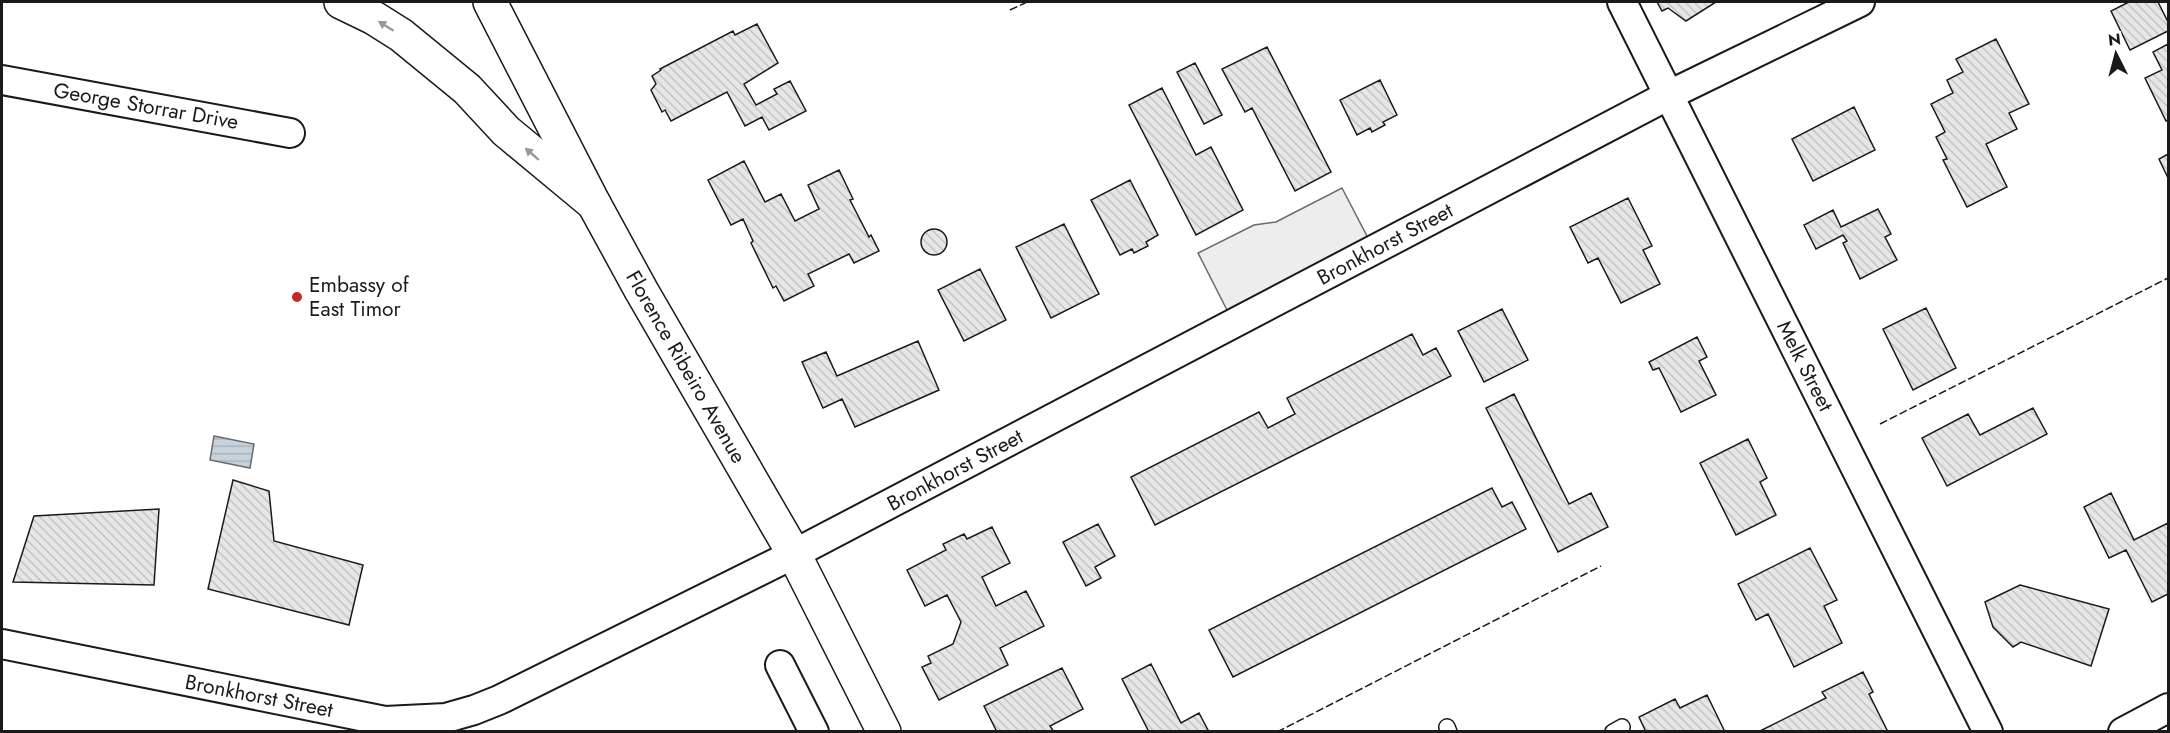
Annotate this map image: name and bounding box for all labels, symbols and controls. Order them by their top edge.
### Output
one-way arrow [378,20,394,31]
north arrow [2086,24,2146,84]
text: N [2107,27,2122,52]
street label: George Storrar Drive [51,75,241,137]
one-way arrow [525,148,540,161]
street label: Bronkhorst Street [1312,196,1458,292]
street label: Florence Ribeiro Avenue [618,265,754,469]
place label: Embassy of East Timor [309,270,410,324]
marker: Embassy of East Timor [290,290,304,304]
street label: Melk Street [1769,315,1841,417]
street label: Bronkhorst Street [882,422,1028,518]
street label: Bronkhorst Street [183,667,335,725]

